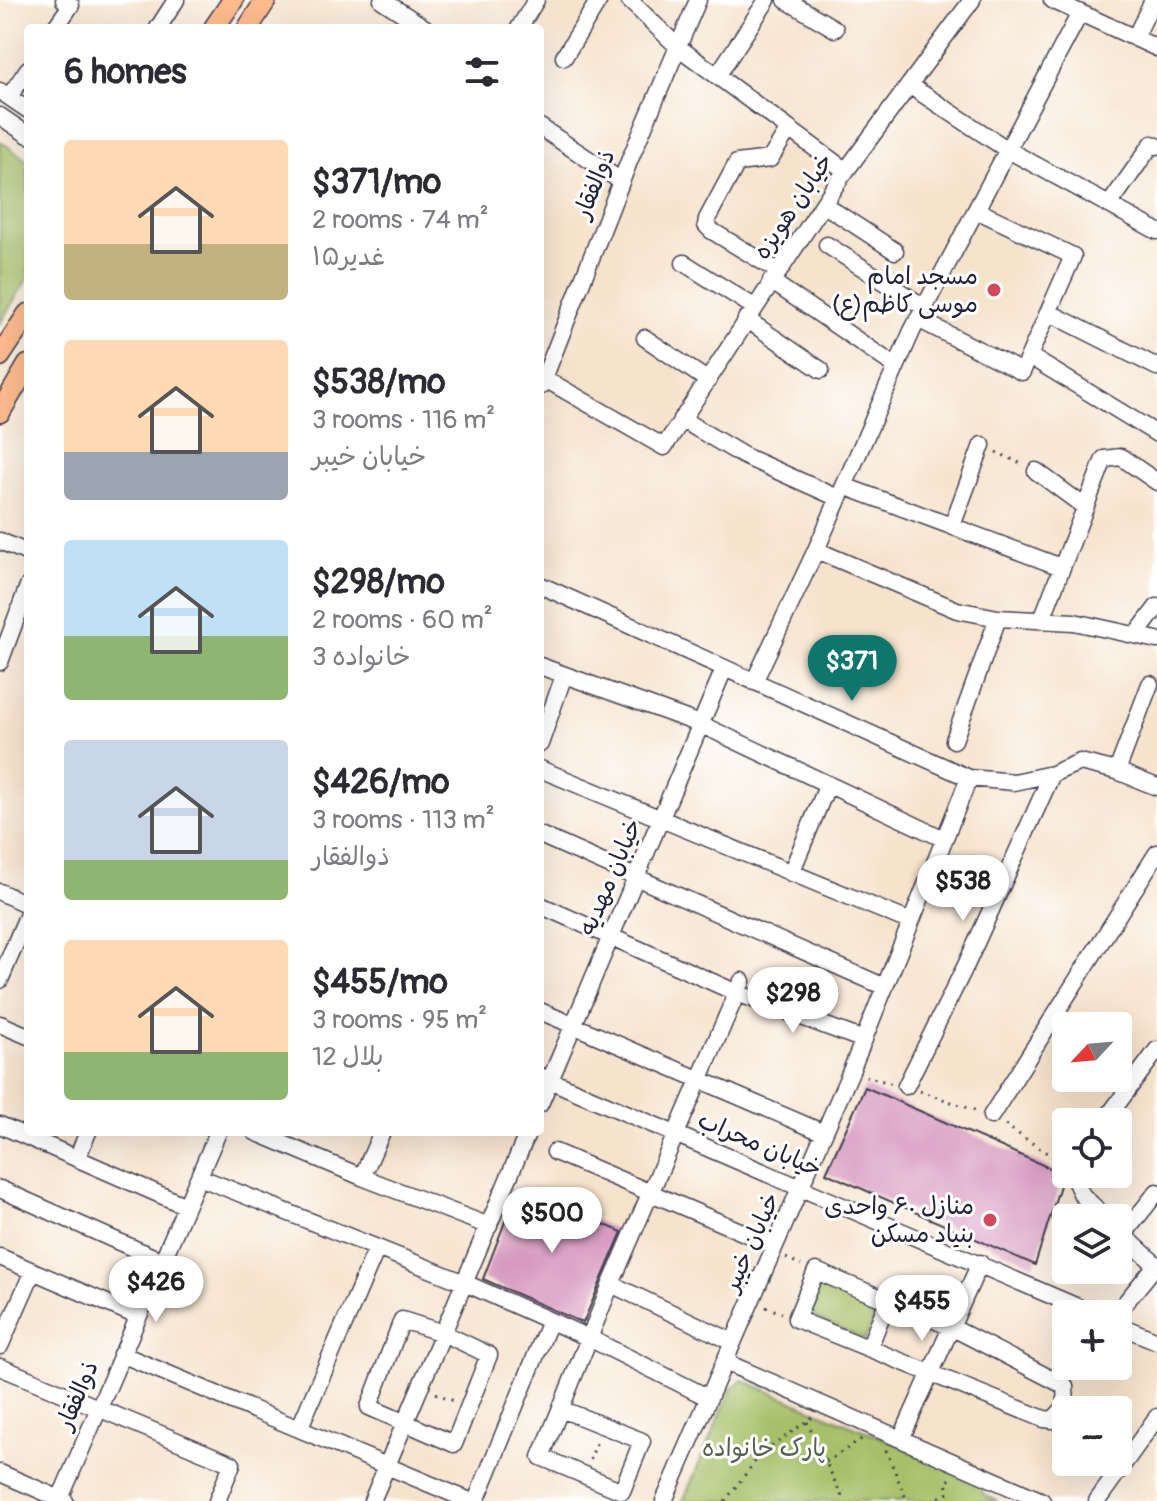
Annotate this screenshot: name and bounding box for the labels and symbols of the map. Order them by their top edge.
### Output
street label: ذوالفقار [567,145,621,225]
street label: خیابان هویزه [747,148,839,265]
place label: مسجد امام موسی کاظم(ع) [832,262,978,322]
marker: مسجد امام موسی کاظم(ع) [985,281,1003,299]
pin: $371 [805,635,899,703]
street label: خیابان مهدیه [573,814,648,940]
pin: $538 [916,855,1010,923]
pin: $298 [746,967,840,1035]
north arrow [1052,1012,1132,1092]
street label: خیابان محراب [694,1105,826,1183]
pin: $500 [505,1187,599,1255]
street label: خیابان خیبر [716,1188,786,1298]
place label: منازل ۶۰ واحدی بنیاد مسکن [824,1192,974,1249]
marker: منازل ۶۰ واحدی بنیاد مسکن [981,1211,999,1229]
pin: $426 [109,1256,203,1324]
pin: $455 [875,1275,969,1343]
street label: ذوالفقار [49,1356,105,1436]
park label: پارک خانواده [702,1434,826,1463]

